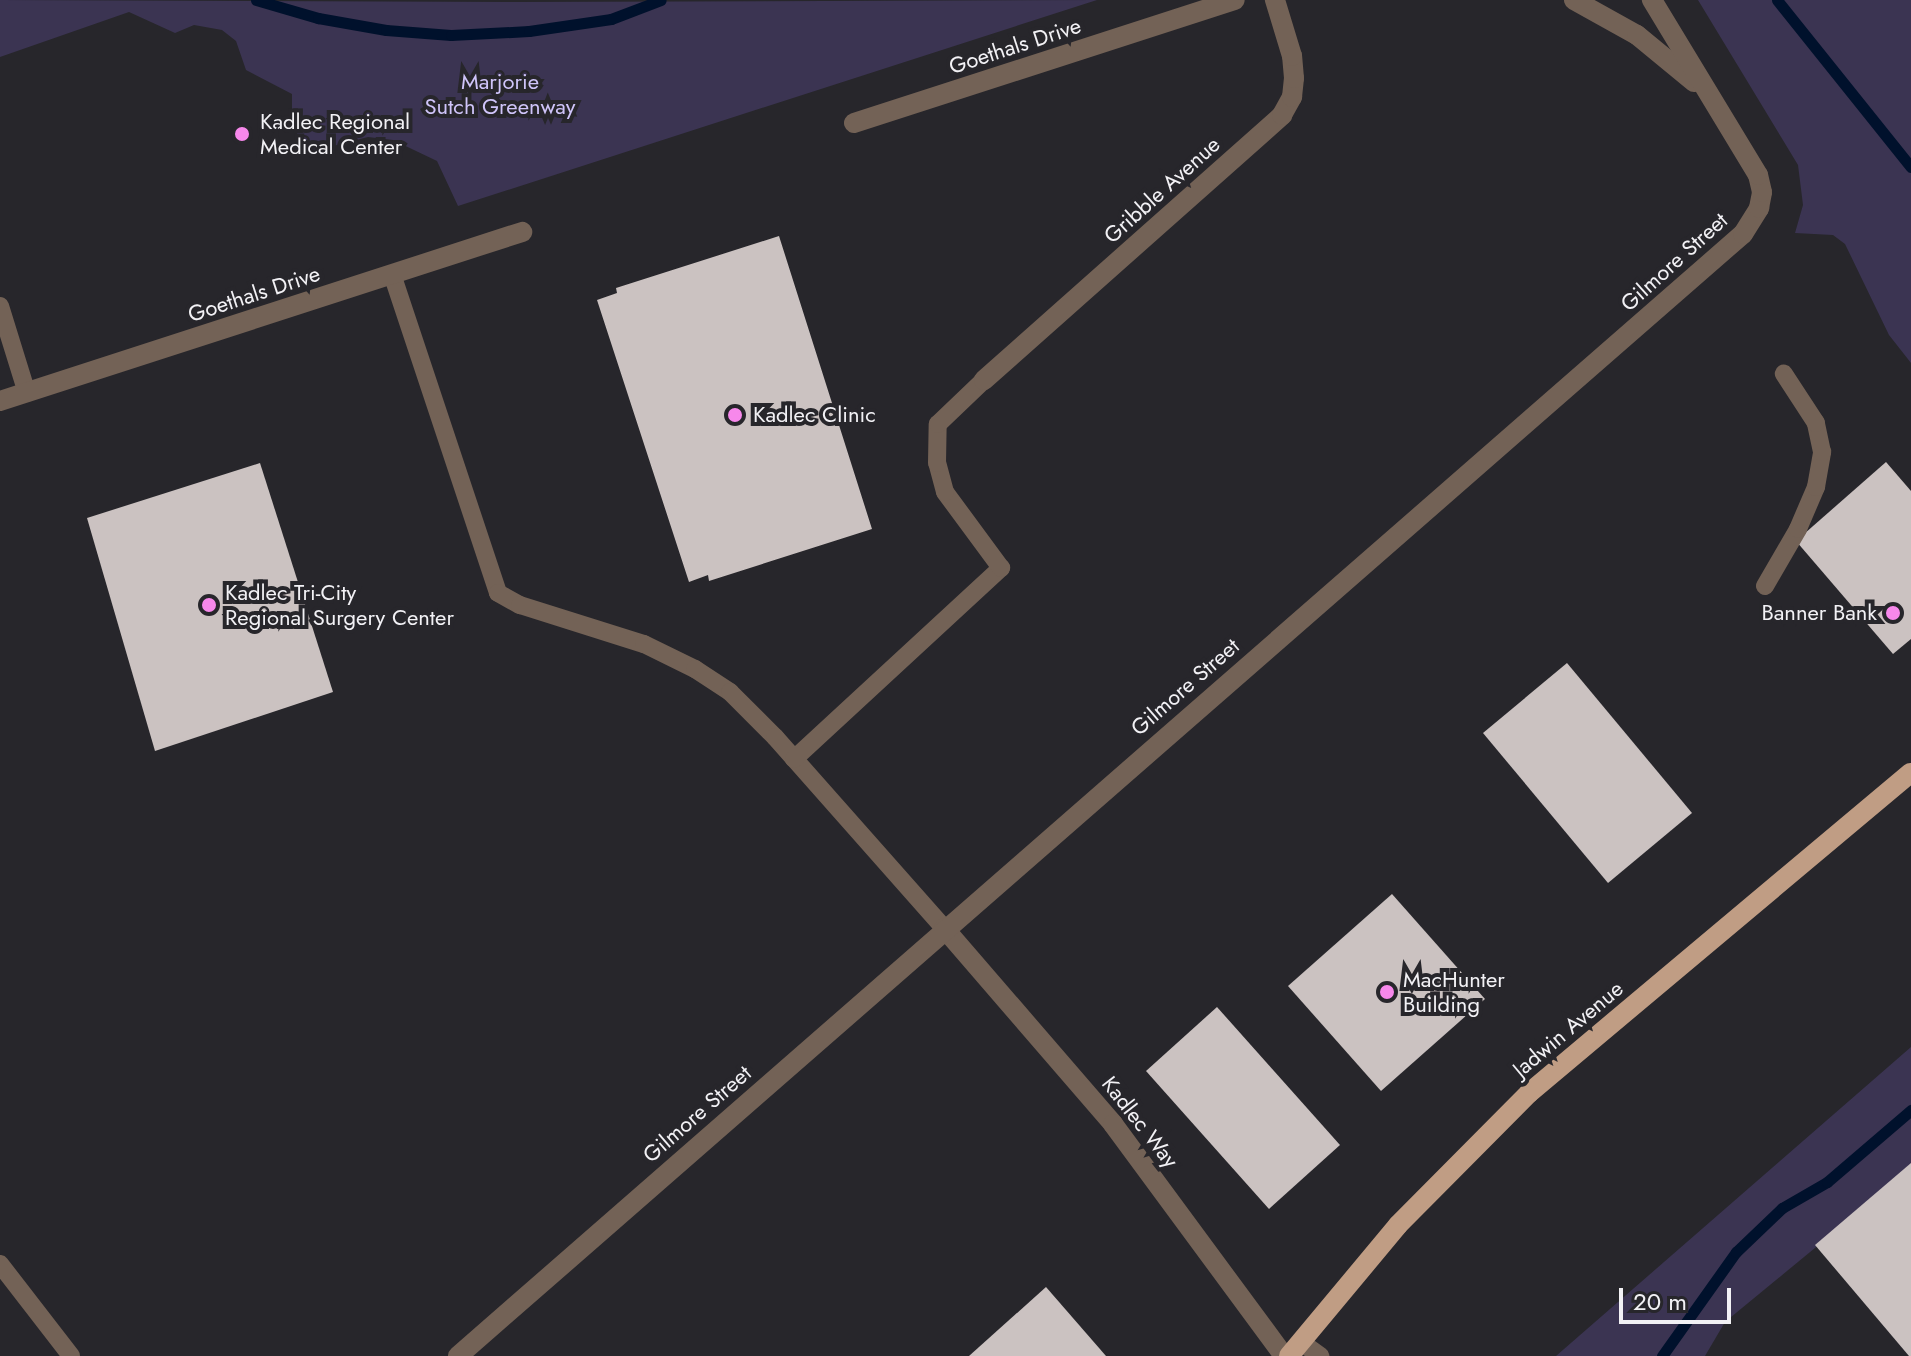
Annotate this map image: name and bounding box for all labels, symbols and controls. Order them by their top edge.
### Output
street label: Goethals Drive [946,12,1084,80]
park label: Marjorie Sutch Greenway [424,68,576,120]
place label: Kadlec Regional Medical Center [260,108,410,160]
marker: Kadlec Regional Medical Center [231,123,253,145]
street label: Gribble Avenue [1099,131,1225,249]
street label: Gilmore Street [1615,207,1733,317]
street label: Goethals Drive [185,260,323,328]
place label: Kadlec Clinic [753,402,876,428]
marker: Kadlec Clinic [724,404,746,426]
place label: Kadlec Tri-City Regional Surgery Center [225,579,454,630]
marker: Kadlec Tri-City Regional Surgery Center [200,596,218,614]
place label: Banner Bank [1761,600,1877,626]
marker: Banner Bank [1884,604,1902,622]
street label: Gilmore Street [1126,633,1244,741]
place label: MacHunter Building [1403,966,1505,1018]
street label: Jadwin Avenue [1508,975,1628,1083]
marker: MacHunter Building [1378,983,1396,1001]
street label: Gilmore Street [638,1060,756,1168]
street label: Kadlec Way [1096,1071,1184,1173]
scale bar [1623,1272,1735,1322]
text: 20 m [1633,1284,1687,1319]

